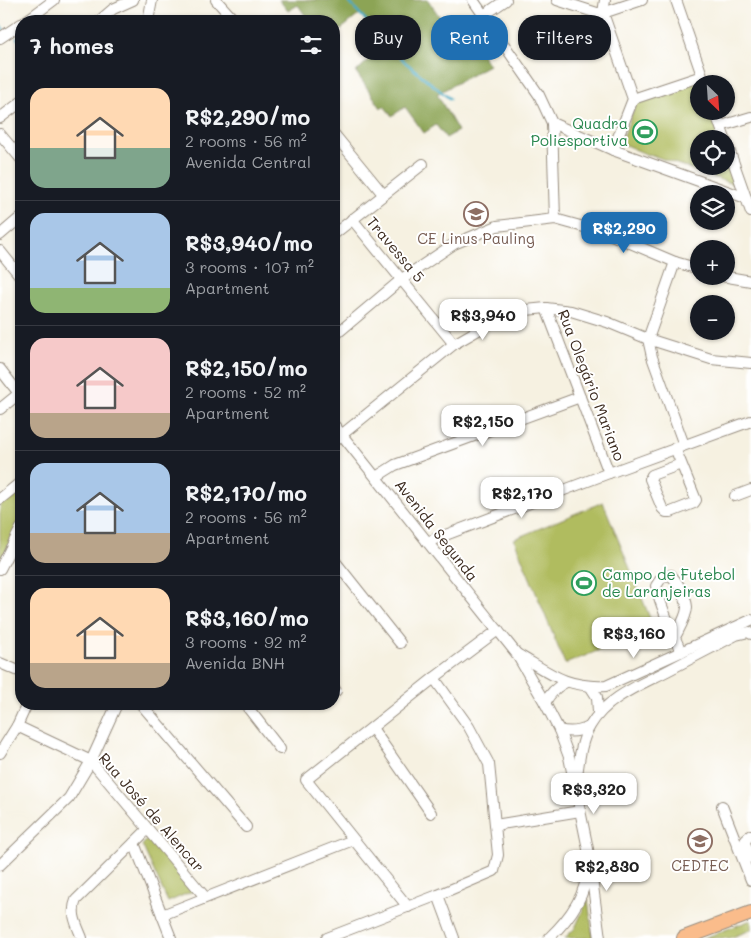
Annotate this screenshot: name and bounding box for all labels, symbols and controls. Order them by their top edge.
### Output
chip: Buy [355,15,421,60]
chip: Rent [431,15,508,60]
chip: Filters [518,15,611,60]
icon: filters [297,31,325,59]
text: 7 homes [30,32,114,59]
north arrow [690,75,735,120]
map controls [690,75,735,340]
text: R$2,290/mo [185,103,310,130]
icon: home [70,108,130,168]
place label: Quadra Poliesportiva [531,113,628,150]
sports icon: Quadra Poliesportiva [632,119,658,145]
text: 2 rooms · 56 m² [185,130,307,151]
button: locate [690,130,735,175]
text: Avenida Central [185,151,311,172]
button: layers [690,185,735,230]
school or university icon: CE Linus Pauling [463,201,489,227]
street label: Travessa 5 [363,212,429,286]
pin: R$2,290 [578,212,670,254]
text: R$2,290 [592,217,656,238]
place label: CE Linus Pauling [417,228,535,248]
text: R$3,940/mo [185,229,313,256]
icon: home [70,233,130,293]
button: + [690,240,735,285]
text: 3 rooms · 107 m² [185,256,314,277]
text: Apartment [185,277,270,298]
button: − [690,295,735,340]
pin: R$3,940 [437,298,529,341]
text: R$3,940 [450,304,516,325]
street label: Rua Olegário Mariano [554,306,630,464]
text: R$2,150/mo [185,354,307,381]
icon: home [70,358,130,418]
text: 2 rooms · 52 m² [185,381,306,402]
text: Apartment [185,402,270,423]
pin: R$2,150 [437,404,529,447]
text: R$2,150 [452,410,514,431]
street label: Avenida Segunda [391,475,483,585]
pin: R$2,170 [476,476,568,519]
text: R$2,170/mo [185,479,307,506]
text: R$2,170 [491,482,553,503]
icon: home [70,483,130,543]
text: 2 rooms · 56 m² [185,506,307,527]
text: Apartment [185,527,270,548]
place label: Campo de Futebol de Laranjeiras [602,564,735,601]
sports icon: Campo de Futebol de Laranjeiras [571,570,597,596]
text: R$3,160/mo [185,604,309,631]
icon: home [70,608,130,668]
pin: R$3,160 [588,616,680,659]
text: R$3,160 [603,622,665,643]
text: 3 rooms · 92 m² [185,631,307,652]
text: Avenida BNH [185,652,285,673]
street label: Rua José de Alencar [95,748,209,876]
pin: R$3,320 [548,772,640,815]
text: R$3,320 [562,778,626,799]
school or university icon: CEDTEC [687,828,713,854]
pin: R$2,830 [561,850,653,892]
text: R$2,830 [575,855,639,876]
place label: CEDTEC [671,855,729,875]

